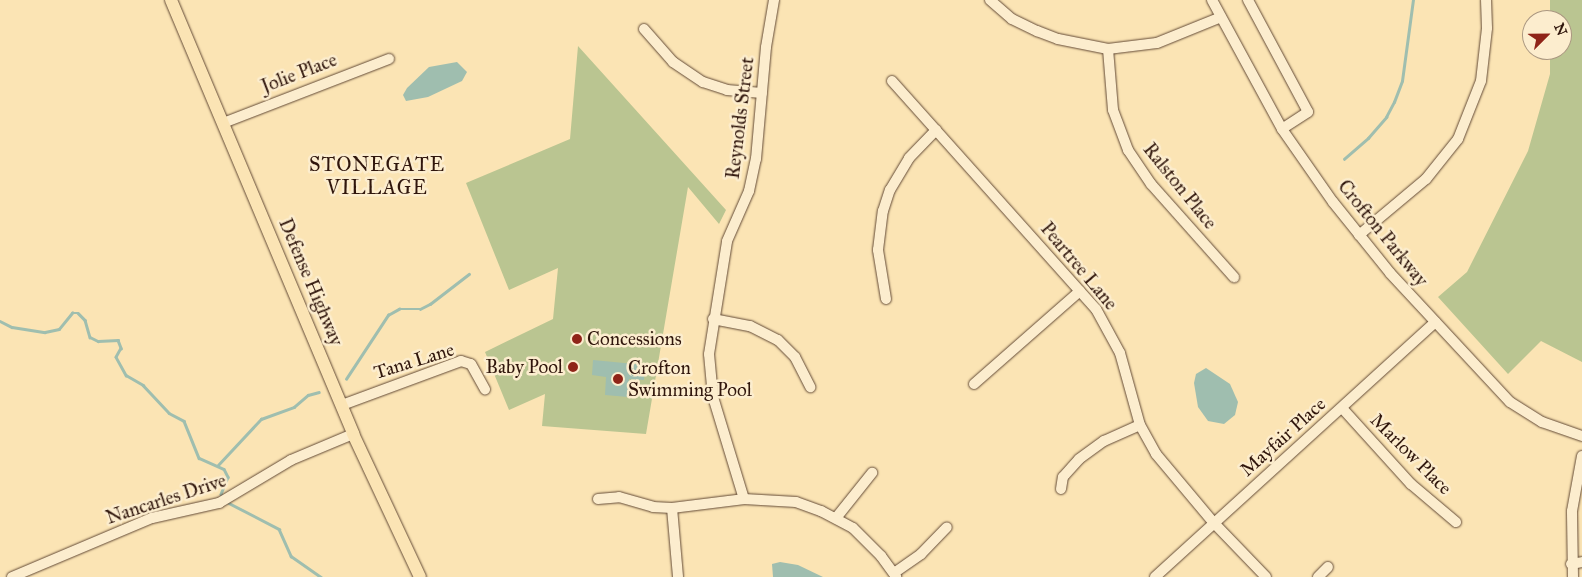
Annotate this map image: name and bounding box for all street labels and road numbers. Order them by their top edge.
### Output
street label: Jolie Place [258,48,340,98]
street label: Reynolds Street [721,56,759,180]
street label: Ralston Place [1138,138,1222,234]
street label: Crofton Parkway [1333,175,1433,291]
street label: Defense Highway [274,215,348,349]
street label: Peartree Lane [1036,218,1122,314]
street label: Tana Lane [371,338,457,384]
street label: Mayfair Place [1236,393,1330,481]
street label: Marlow Place [1366,409,1456,499]
street label: Nancarles Drive [103,469,229,529]

